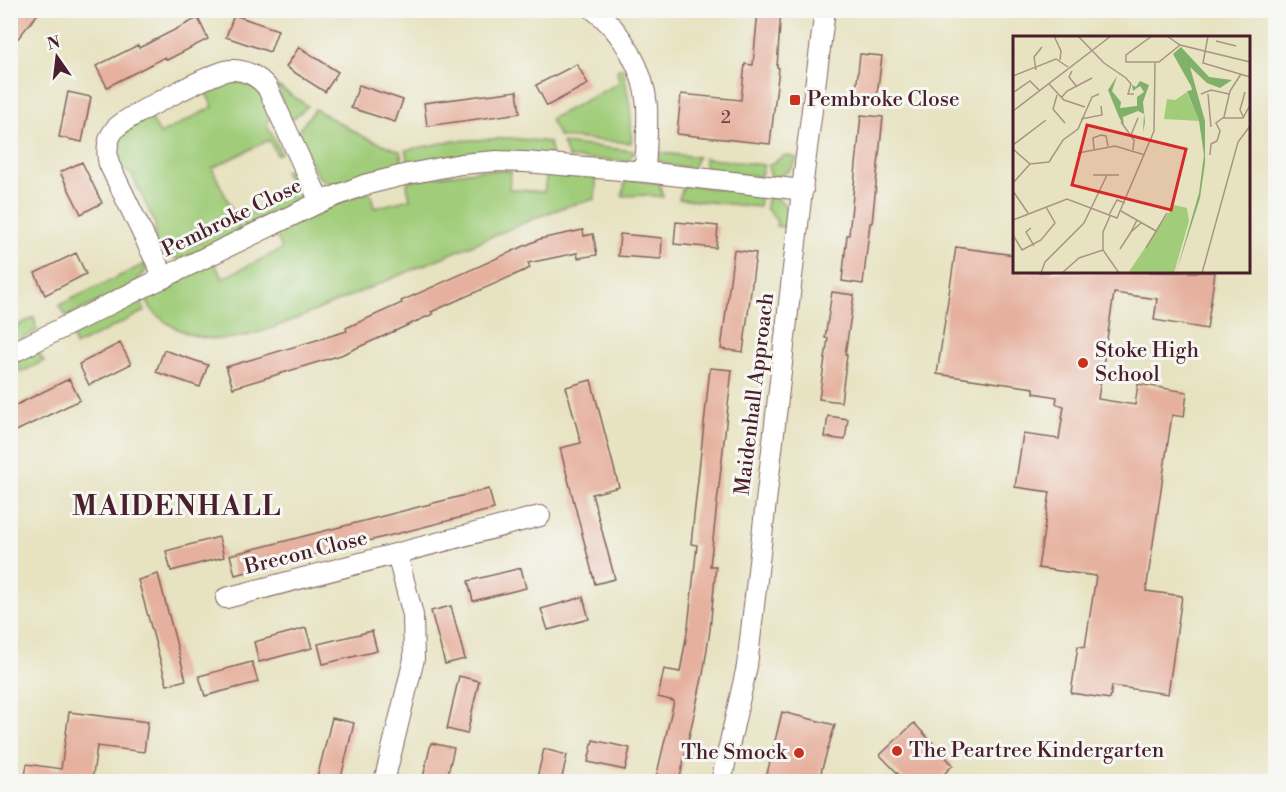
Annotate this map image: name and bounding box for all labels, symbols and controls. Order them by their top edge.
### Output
north arrow [27,27,87,87]
text: N [45,32,63,55]
inset map [1013,36,1250,273]
place label: Pembroke Close [807,87,960,113]
marker: Pembroke Close [788,93,802,107]
house number: 2 [721,106,731,129]
street label: Pembroke Close [158,173,306,263]
street label: Maidenhall Approach [730,291,780,497]
place label: Stoke High School [1095,338,1199,388]
marker: Stoke High School [1076,356,1090,370]
district label: MAIDENHALL [72,490,282,524]
street label: Brecon Close [241,525,370,581]
place label: The Peartree Kindergarten [909,738,1165,764]
place label: The Smock [681,740,788,766]
marker: The Peartree Kindergarten [890,744,904,758]
marker: The Smock [792,746,806,760]

